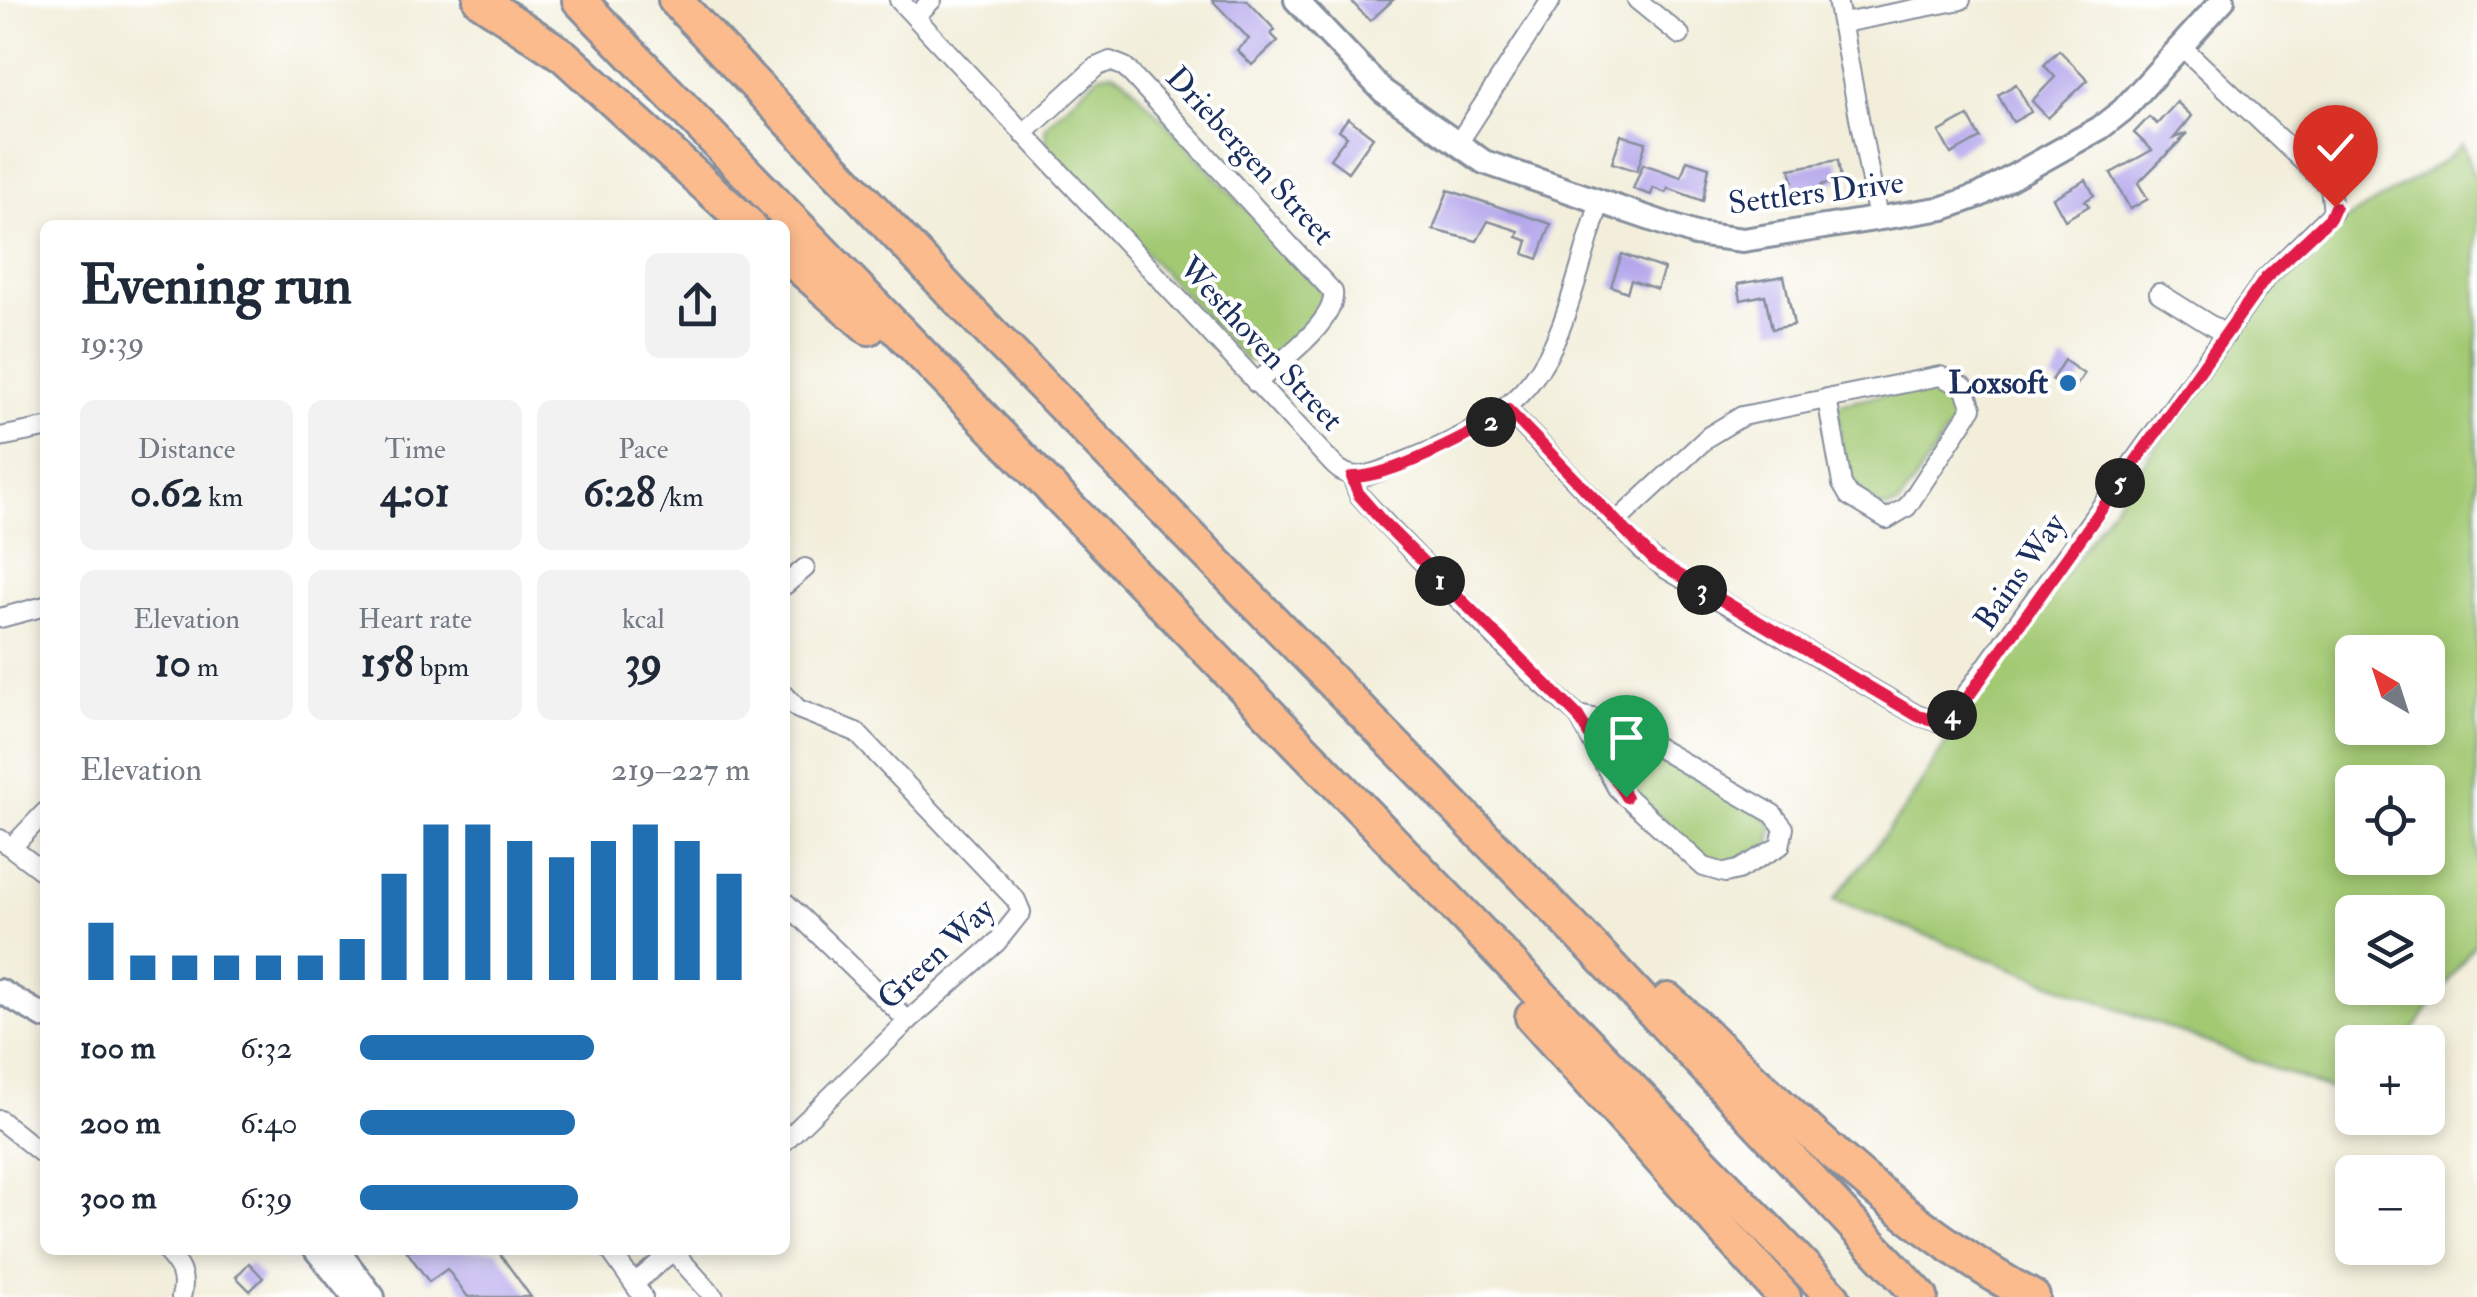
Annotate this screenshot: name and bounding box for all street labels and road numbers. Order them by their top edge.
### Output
street label: Driebergen Street [1157,58,1343,254]
street label: Settlers Drive [1726,162,1906,224]
street label: Westhoven Street [1169,248,1352,439]
street label: Bains Way [1965,505,2075,638]
street label: Green Way [869,889,1003,1018]

